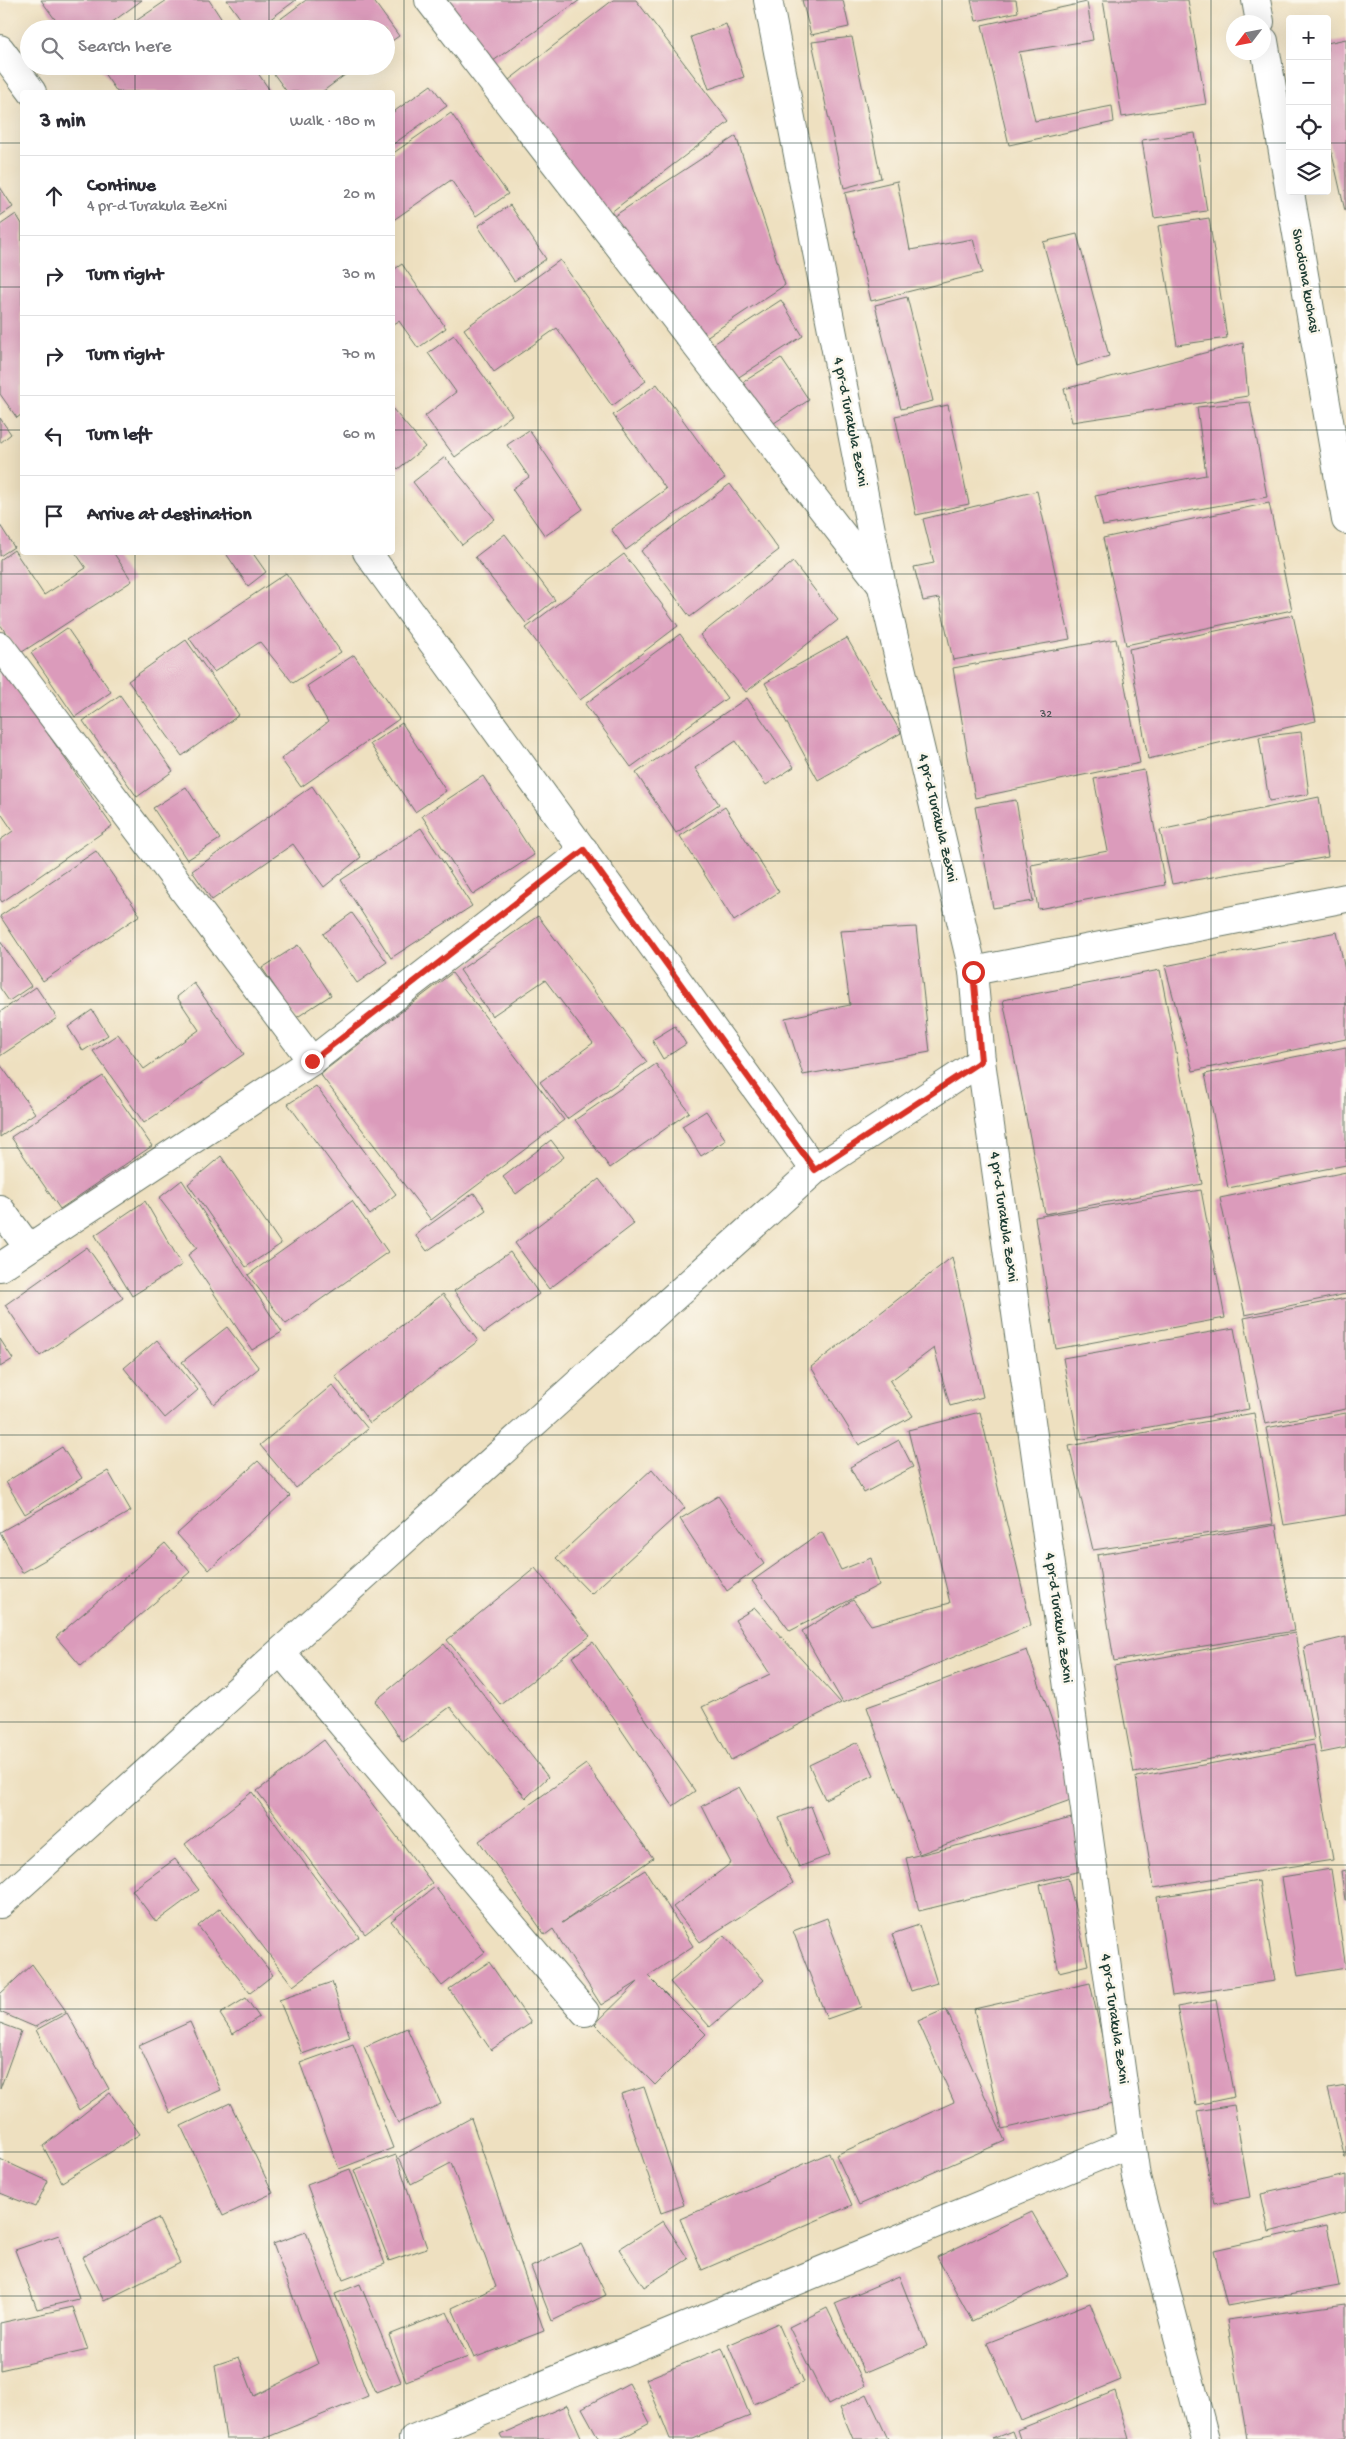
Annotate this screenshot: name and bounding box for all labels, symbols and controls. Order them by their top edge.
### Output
north arrow [1226,15,1271,60]
map controls [1286,15,1331,195]
button: + [1286,15,1331,60]
search box [20,20,395,75]
icon: search [38,34,66,62]
text: Search here [78,36,172,59]
button: − [1286,60,1331,105]
button: locate [1286,105,1331,150]
text: 3 min [40,110,85,135]
text: Walk · 180 m [290,113,375,132]
button: layers [1286,150,1331,195]
text: Continue [87,175,156,198]
icon: ahead [40,182,68,210]
text: 20 m [343,186,375,205]
text: 4 pr-d Turakula Zexni [87,198,227,217]
street label: Shodiona kuchasi [1287,227,1323,335]
icon: right [40,262,68,290]
text: Turn right [87,264,163,287]
text: 30 m [342,266,375,285]
icon: right [40,342,68,370]
text: Turn right [87,344,163,367]
text: 70 m [342,346,375,365]
street label: 4 pr-d Turakula Zexni [829,356,871,488]
icon: left [40,422,68,450]
text: Turn left [87,424,151,447]
text: 60 m [343,426,375,445]
icon: arrive [40,502,68,530]
text: Arrive at destination [87,504,251,527]
house number: 32 [1039,708,1052,722]
street label: 4 pr-d Turakula Zexni [913,752,961,884]
route start [962,961,985,984]
route end [301,1050,324,1073]
street label: 4 pr-d Turakula Zexni [985,1151,1021,1283]
street label: 4 pr-d Turakula Zexni [1040,1552,1076,1684]
street label: 4 pr-d Turakula Zexni [1096,1953,1132,2085]

